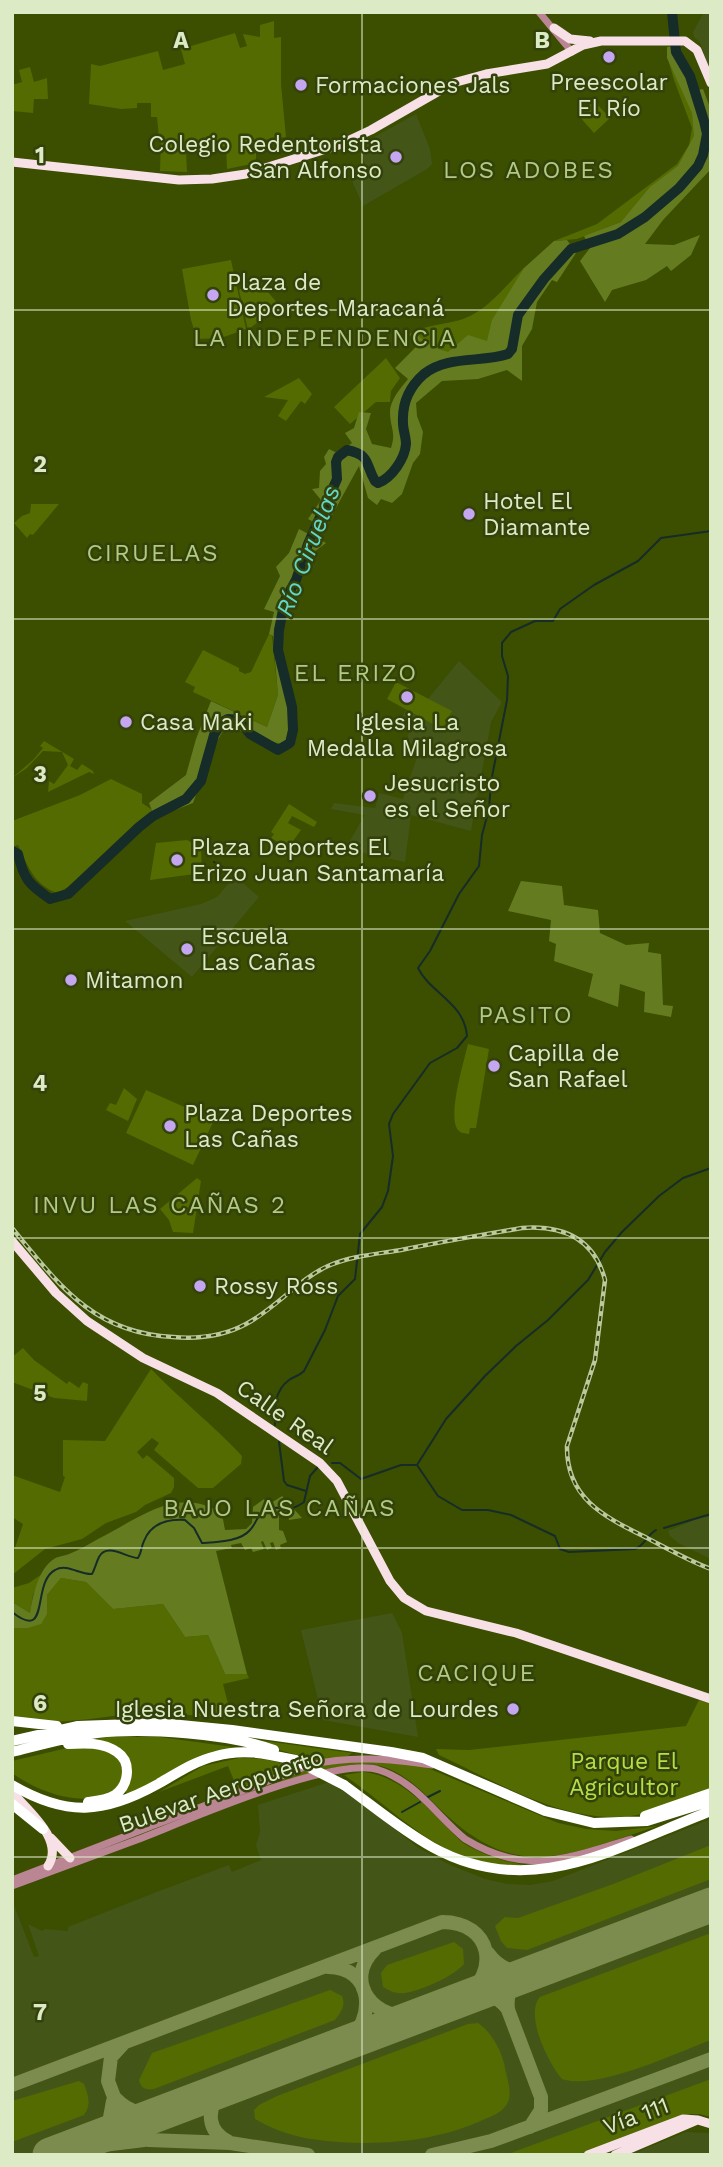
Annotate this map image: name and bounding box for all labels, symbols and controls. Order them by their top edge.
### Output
text: A [173,27,189,54]
text: B [534,27,550,54]
marker: Preescolar El Río [601,49,617,65]
place label: Preescolar El Río [550,69,668,122]
place label: Formaciones Jals [315,72,510,99]
marker: Formaciones Jals [293,77,309,93]
place label: Colegio Redentorista San Alfonso [148,131,382,184]
text: 1 [35,142,45,169]
marker: Colegio Redentorista San Alfonso [388,149,404,165]
district label: LOS ADOBES [443,156,615,184]
place label: Plaza de Deportes Maracaná [227,269,444,322]
marker: Plaza de Deportes Maracaná [205,287,221,303]
district label: LA INDEPENDENCIA [193,324,457,352]
text: 2 [33,451,47,478]
water label: Río Ciruelas [270,482,346,620]
place label: Hotel El Diamante [483,488,591,541]
marker: Hotel El Diamante [461,506,477,522]
district label: CIRUELAS [86,539,220,567]
district label: EL ERIZO [294,659,418,687]
marker: Iglesia La Medalla Milagrosa [399,689,415,705]
place label: Casa Maki [140,709,253,736]
place label: Iglesia La Medalla Milagrosa [307,709,507,762]
marker: Casa Maki [118,714,134,730]
text: 3 [33,761,47,788]
place label: Jesucristo es el Señor [384,770,510,823]
marker: Jesucristo es el Señor [362,788,378,804]
place label: Plaza Deportes El Erizo Juan Santamaría [191,834,444,887]
marker: Plaza Deportes El Erizo Juan Santamaría [169,852,185,868]
place label: Escuela Las Cañas [201,923,316,976]
marker: Escuela Las Cañas [179,941,195,957]
place label: Mitamon [85,967,183,994]
marker: Mitamon [63,972,79,988]
district label: PASITO [478,1001,574,1029]
place label: Capilla de San Rafael [508,1040,628,1093]
marker: Capilla de San Rafael [486,1058,502,1074]
text: 4 [33,1070,48,1097]
place label: Plaza Deportes Las Cañas [184,1100,353,1153]
marker: Plaza Deportes Las Cañas [162,1118,178,1134]
district label: INVU LAS CAÑAS 2 [33,1191,287,1219]
place label: Rossy Ross [214,1273,338,1300]
marker: Rossy Ross [192,1278,208,1294]
street label: Calle Real [231,1374,339,1460]
text: 5 [33,1380,47,1407]
district label: BAJO LAS CAÑAS [163,1494,397,1522]
district label: CACIQUE [417,1659,537,1687]
text: 6 [33,1690,47,1717]
place label: Iglesia Nuestra Señora de Lourdes [115,1696,499,1723]
marker: Iglesia Nuestra Señora de Lourdes [505,1701,521,1717]
street label: Bulevar Aeropuerto [115,1743,327,1839]
park label: Parque El Agricultor [569,1748,679,1801]
text: 7 [33,1999,47,2026]
street label: Vía 111 [600,2092,672,2140]

